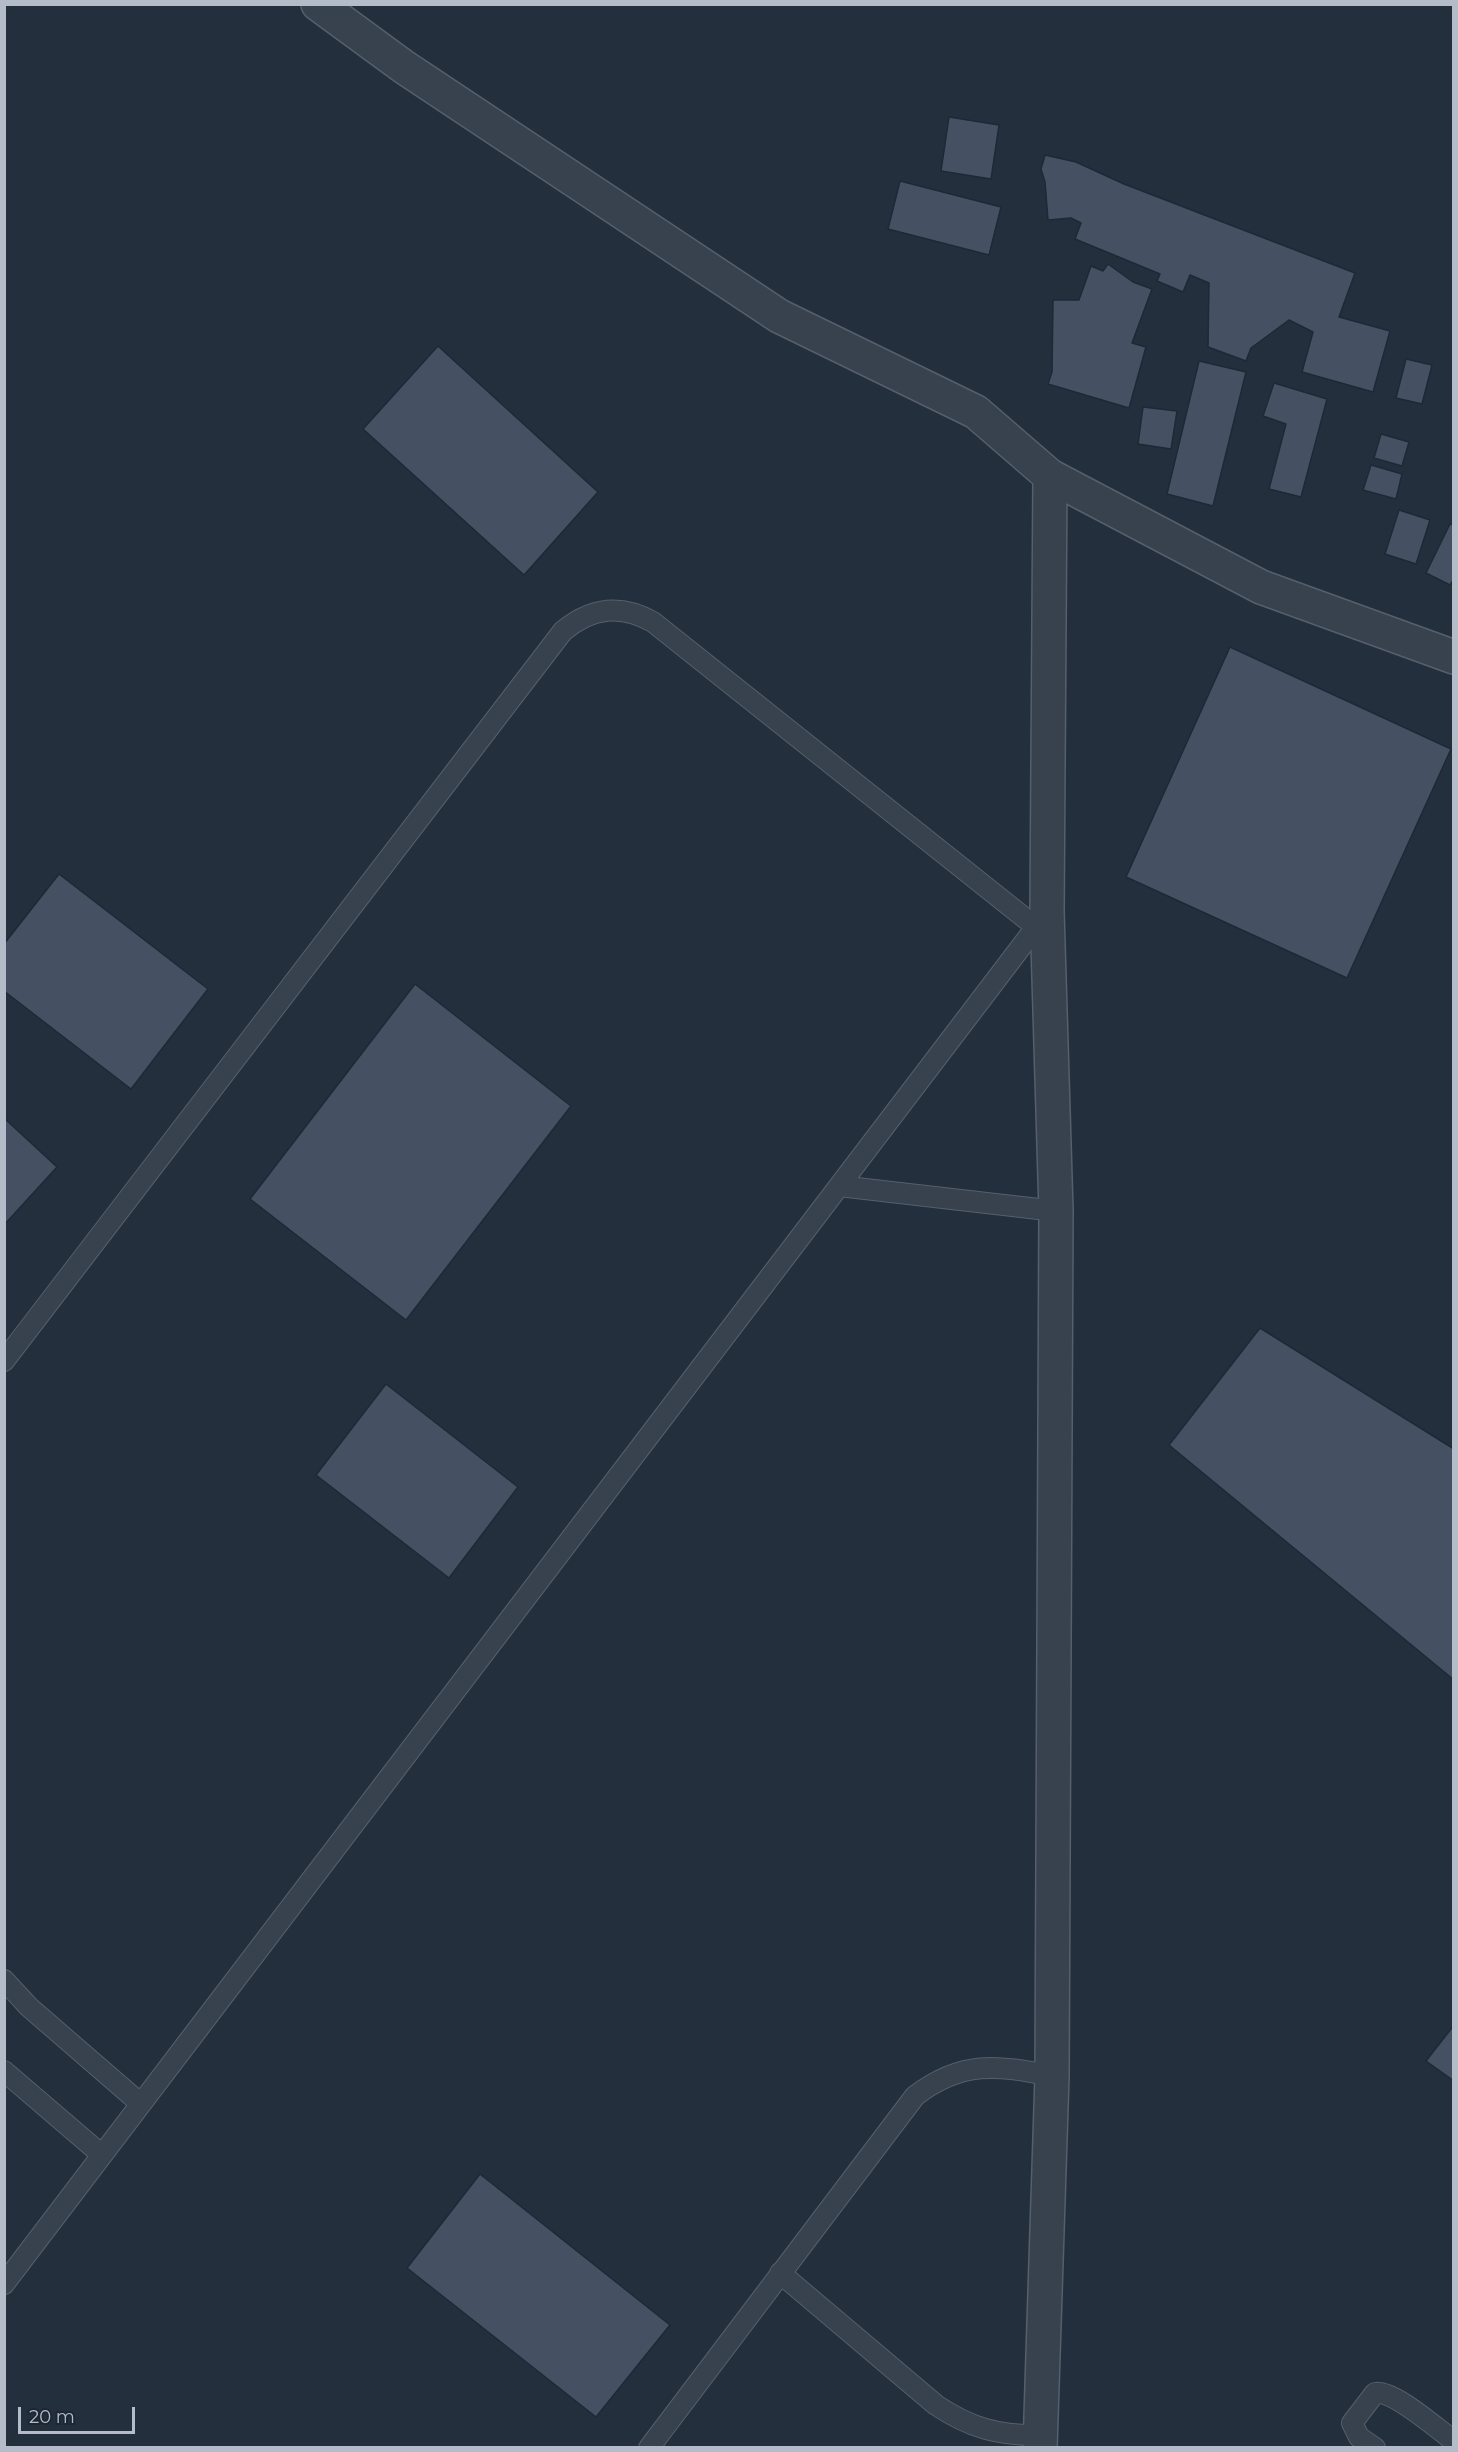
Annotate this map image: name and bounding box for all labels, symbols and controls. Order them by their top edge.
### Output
scale bar [21,2395,138,2433]
text: 20 m [29,2406,75,2428]

